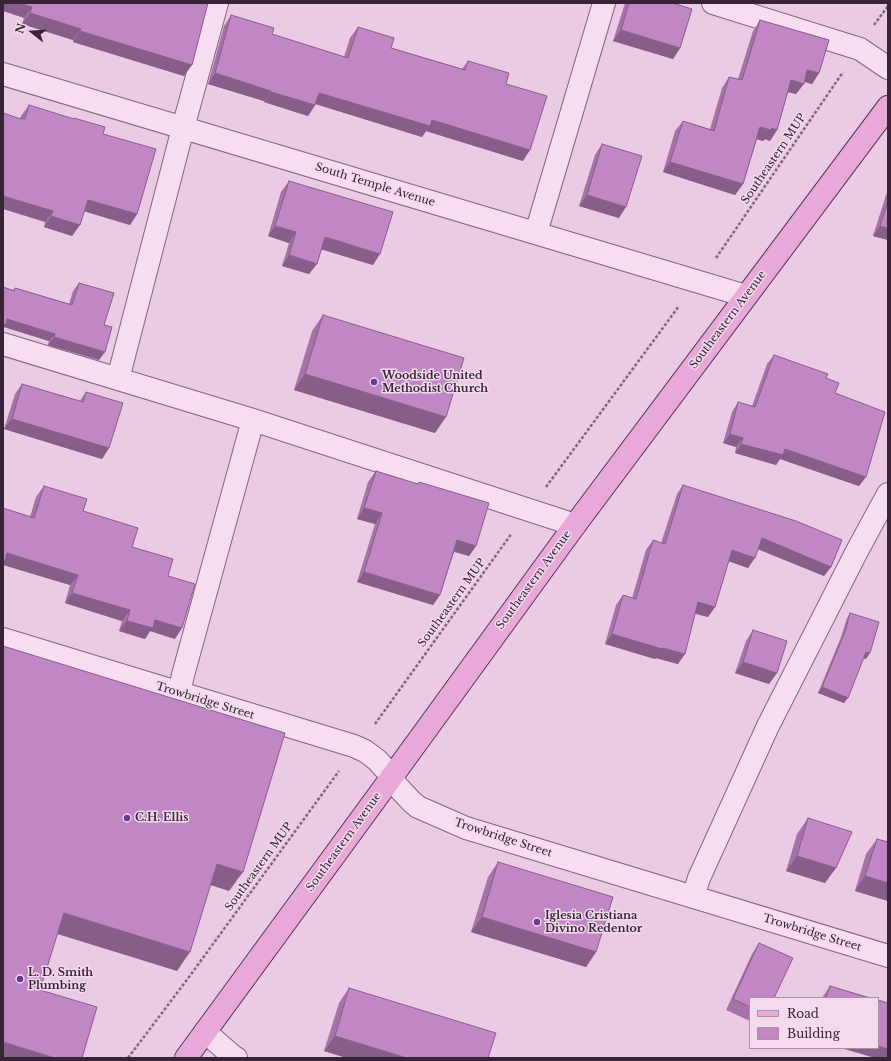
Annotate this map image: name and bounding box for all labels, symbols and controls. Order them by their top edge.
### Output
north arrow [12,12,52,52]
text: N [12,21,29,35]
street label: Southeastern MUP [739,111,809,207]
street label: South Temple Avenue [313,160,437,210]
street label: Southeastern Avenue [687,268,769,372]
place label: Woodside United Methodist Church [382,369,488,395]
marker: Woodside United Methodist Church [369,377,379,387]
street label: Southeastern Avenue [494,528,574,632]
street label: Southeastern MUP [415,556,489,650]
street label: Trowbridge Street [154,680,256,722]
street label: Southeastern Avenue [304,790,384,894]
place label: C.H. Ellis [135,811,188,825]
marker: C.H. Ellis [122,813,132,823]
street label: Trowbridge Street [452,816,554,860]
street label: Southeastern MUP [222,820,296,914]
place label: Iglesia Cristiana Divino Redentor [545,909,642,935]
street label: Trowbridge Street [761,912,863,954]
marker: Iglesia Cristiana Divino Redentor [532,917,542,927]
place label: L. D. Smith Plumbing [28,966,93,992]
marker: L. D. Smith Plumbing [15,974,25,984]
legend [749,997,879,1049]
text: Road [787,1006,819,1021]
text: Building [787,1026,840,1041]

